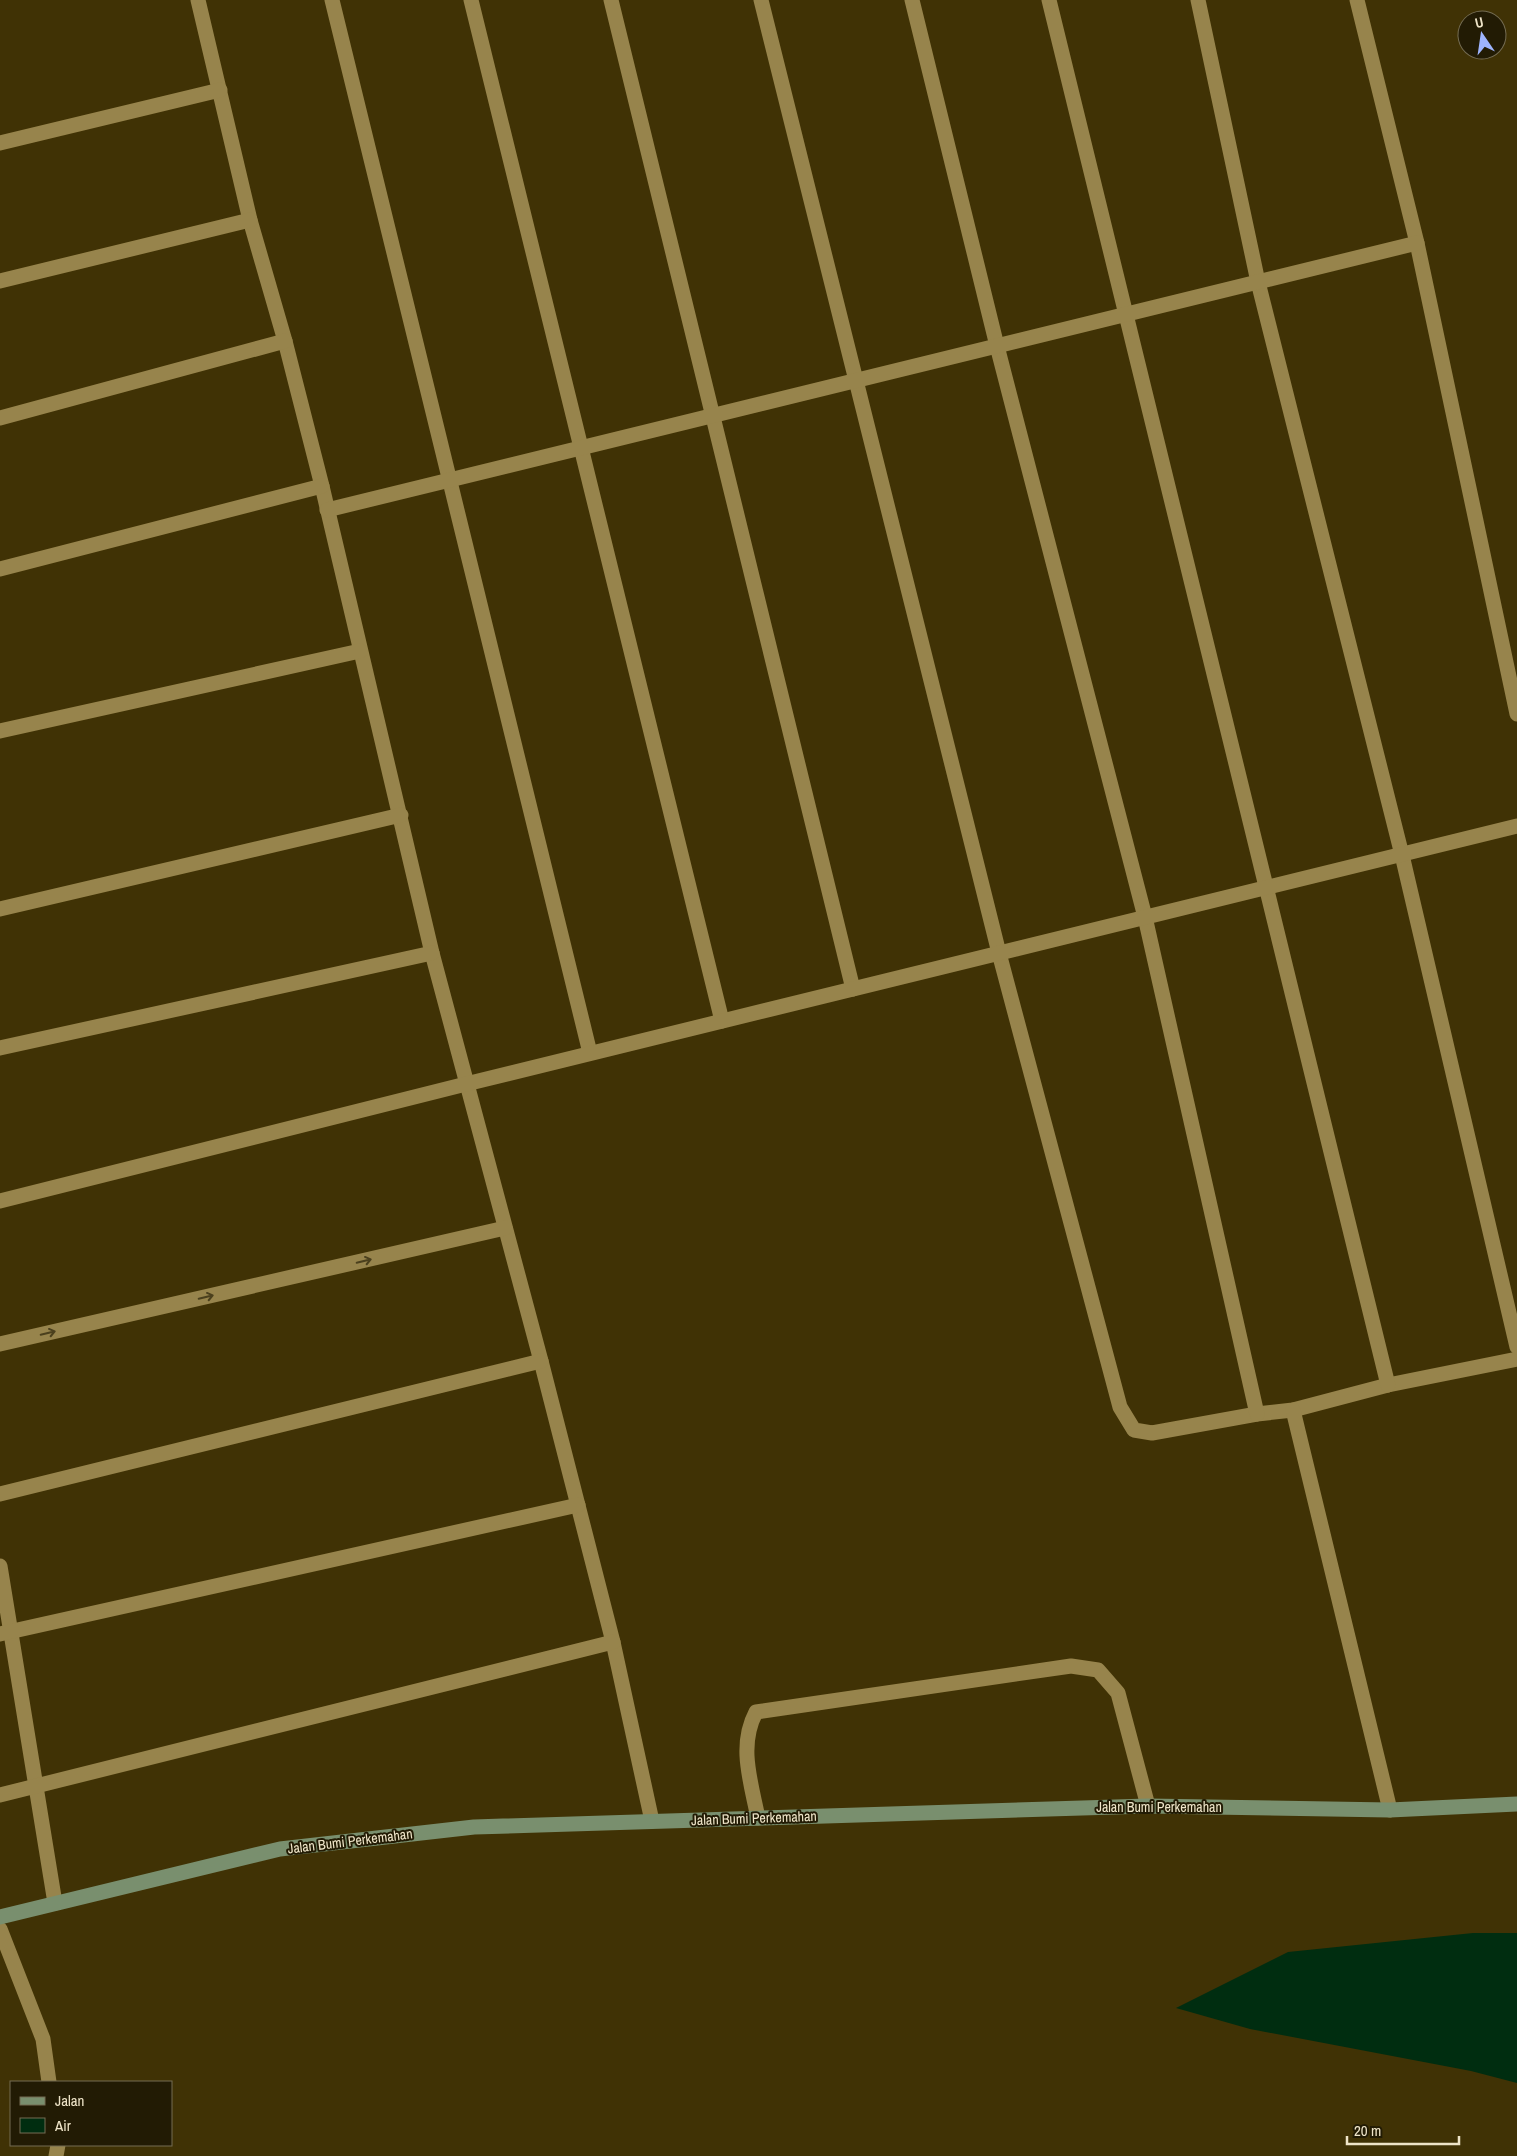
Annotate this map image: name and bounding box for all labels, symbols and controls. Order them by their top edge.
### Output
north arrow [1457,10,1507,60]
text: U [1473,13,1485,32]
one-way arrow [356,1256,372,1265]
one-way arrow [197,1292,213,1301]
one-way arrow [39,1328,55,1337]
street label: Jalan Bumi Perkemahan [1096,1798,1222,1816]
street label: Jalan Bumi Perkemahan [691,1807,817,1829]
street label: Jalan Bumi Perkemahan [287,1824,413,1858]
legend [10,2081,172,2146]
text: Jalan [55,2090,84,2111]
scale bar [1347,2114,1460,2146]
text: Air [54,2115,71,2136]
text: 20 m [1354,2120,1381,2141]

